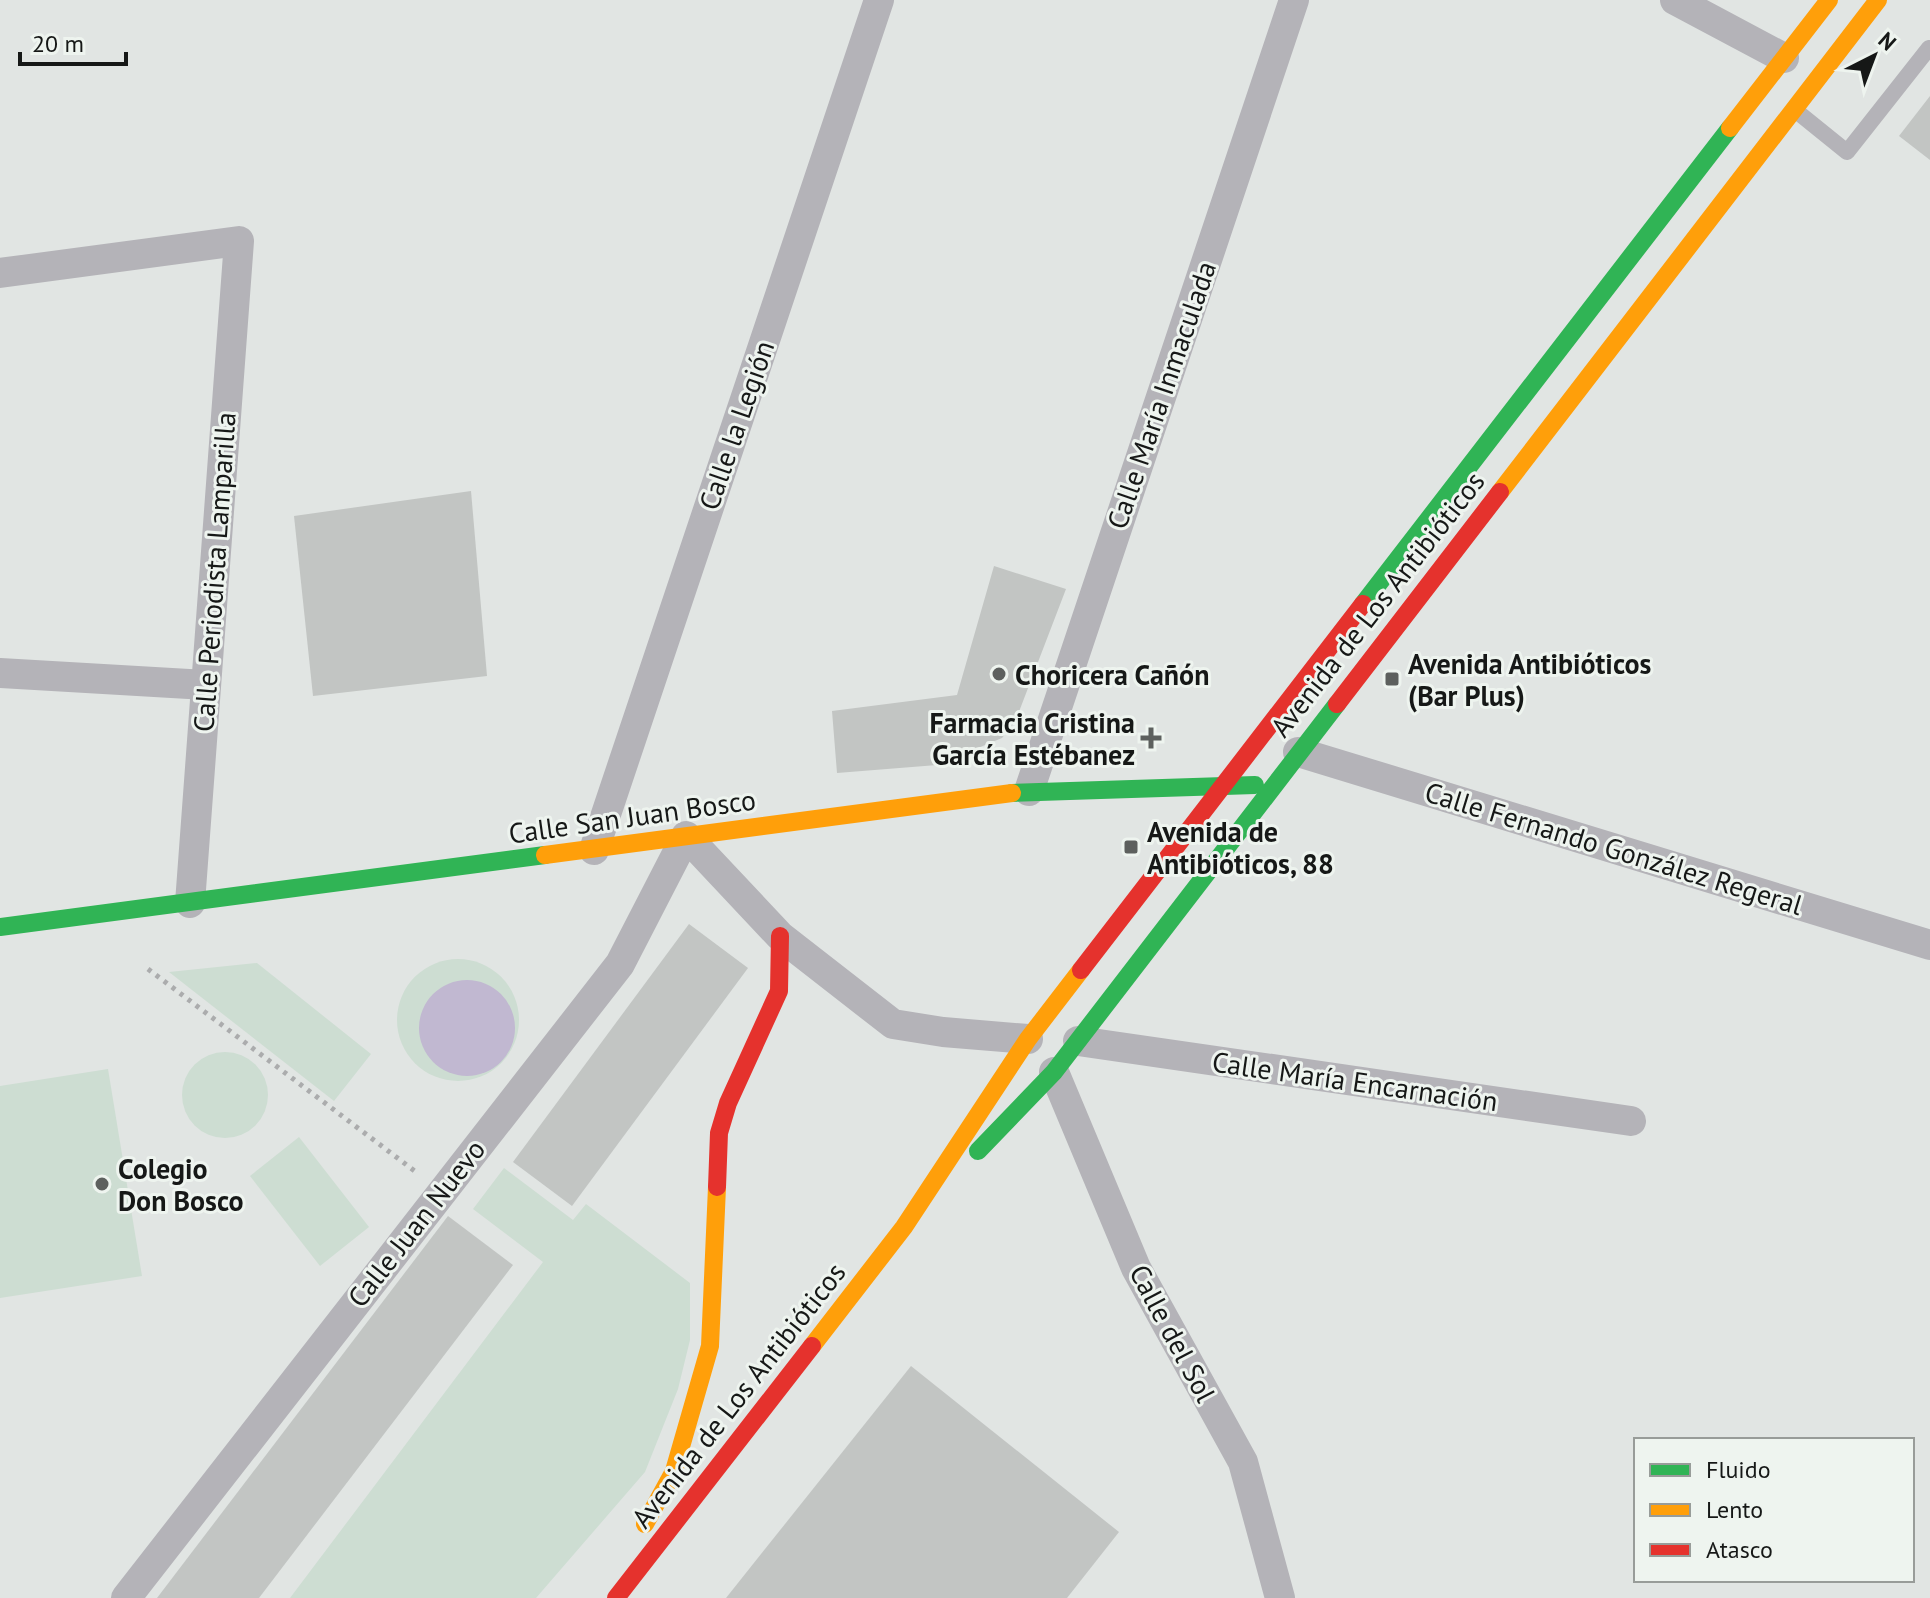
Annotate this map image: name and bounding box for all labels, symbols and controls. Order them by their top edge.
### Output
scale bar [20,16,126,66]
north arrow [1834,16,1914,96]
text: N [1873,26,1902,56]
text: 20 m [32,28,84,59]
street label: Calle María Inmaculada [1098,256,1224,534]
street label: Calle la Legión [690,335,782,515]
street label: Calle Periodista Lamparilla [184,411,244,733]
street label: Avenida de Los Antibióticos [1262,464,1492,744]
place label: Avenida Antibióticos (Bar Plus) [1408,645,1652,714]
place label: Choricera Cañón [1015,656,1209,693]
marker: Choricera Cañón [990,665,1008,683]
marker: Avenida Antibióticos (Bar Plus) [1383,670,1401,688]
place label: Farmacia Cristina García Estébanez [929,704,1135,773]
marker: Farmacia Cristina García Estébanez [1142,729,1160,747]
street label: Calle Fernando González Regeral [1421,773,1807,923]
street label: Calle San Juan Bosco [506,780,758,852]
place label: Avenida de Antibióticos, 88 [1147,813,1334,882]
marker: Avenida de Antibióticos, 88 [1122,838,1140,856]
street label: Calle María Encarnación [1210,1043,1500,1119]
street label: Calle Juan Nuevo [339,1132,493,1314]
place label: Colegio Don Bosco [118,1150,244,1219]
marker: Colegio Don Bosco [93,1175,111,1193]
street label: Avenida de Los Antibióticos [623,1255,853,1535]
street label: Calle del Sol [1121,1258,1225,1408]
legend [1634,1438,1914,1582]
text: Fluido [1706,1454,1771,1485]
text: Lento [1706,1494,1763,1525]
text: Atasco [1706,1534,1773,1565]

